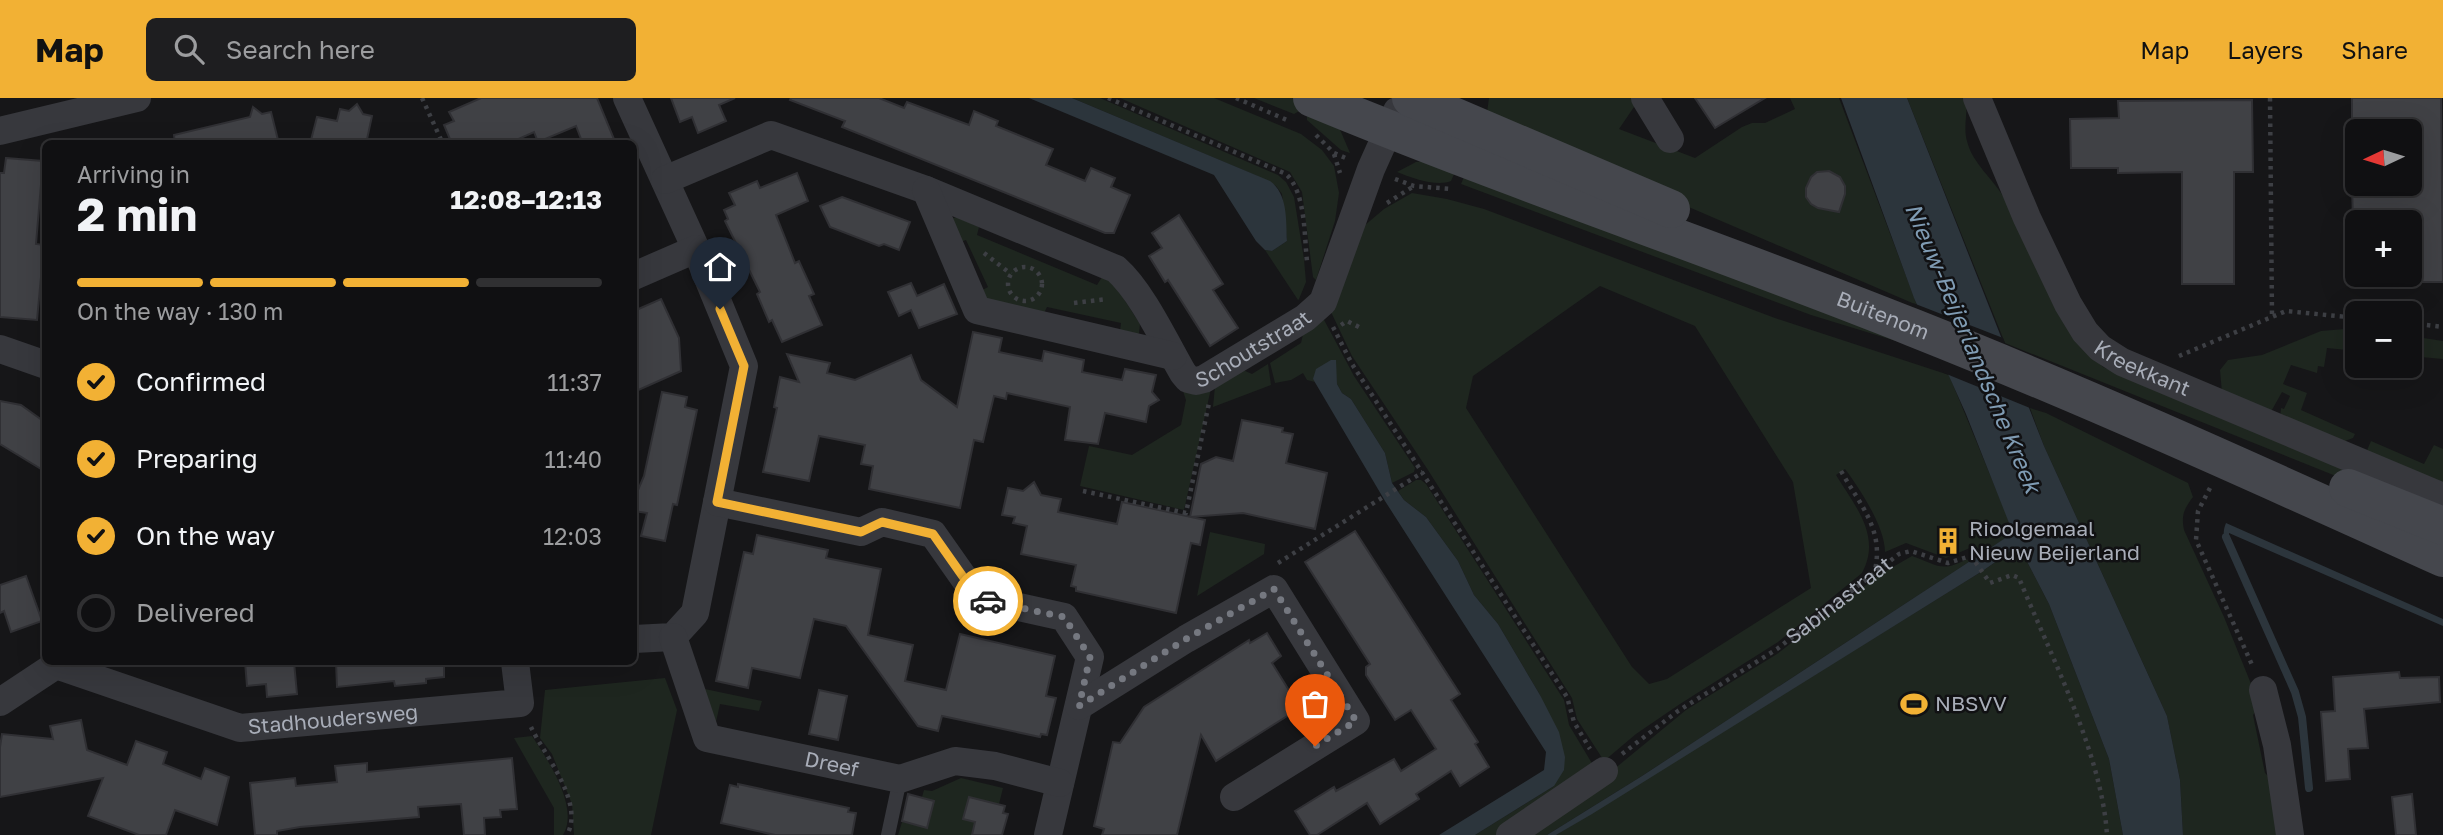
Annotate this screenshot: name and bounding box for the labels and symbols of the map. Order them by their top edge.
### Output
north arrow [2345,119,2422,196]
water label: Nieuw-Beijerlandsche Kreek [1900,198,2049,499]
pin [690,237,750,309]
street label: Buitenom [1833,285,1933,345]
street label: Schoutstraat [1192,304,1316,393]
street label: Kreekkant [2090,334,2194,401]
place label: Rioolgemaal Nieuw Beijerland [1969,515,2140,565]
building icon: Rioolgemaal Nieuw Beijerland [1933,526,1963,556]
street label: Sabinastraat [1780,550,1897,650]
courier [953,566,1023,636]
pin [1285,674,1345,746]
sports icon: NBSVV [1899,689,1929,719]
place label: NBSVV [1935,690,2007,716]
street label: Stadhoudersweg [247,698,419,739]
street label: Dreef [802,745,862,782]

